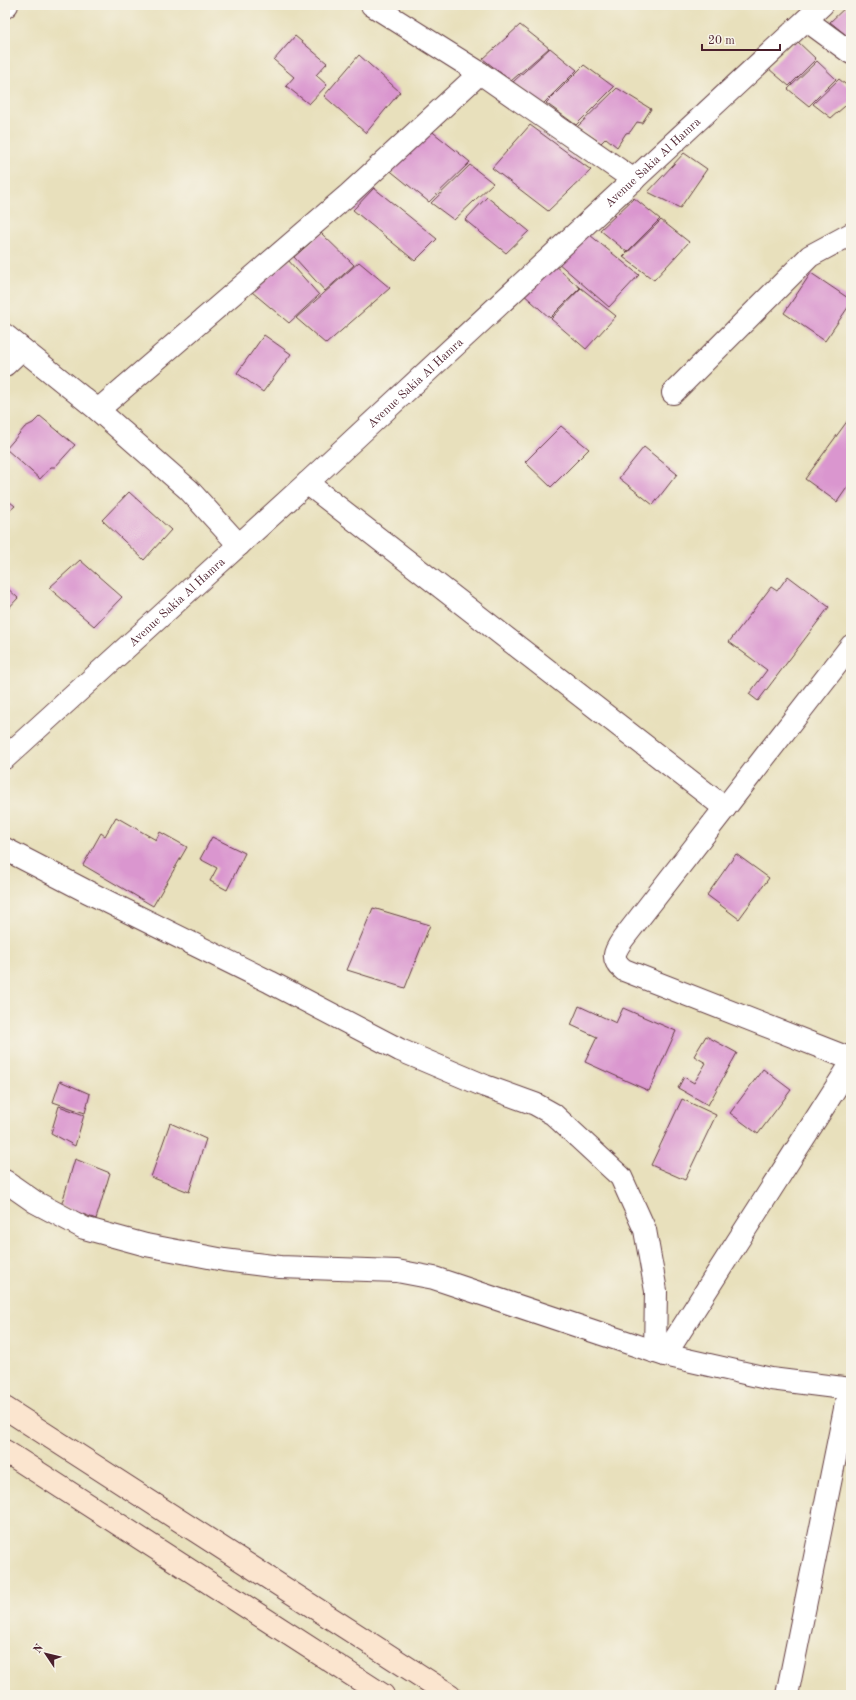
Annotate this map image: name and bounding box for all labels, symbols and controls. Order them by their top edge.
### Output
scale bar [702,26,780,52]
text: 20 m [708,35,735,47]
street label: Avenue Sakia Al Hamra [603,116,703,210]
street label: Avenue Sakia Al Hamra [366,336,466,430]
street label: Avenue Sakia Al Hamra [127,556,228,649]
north arrow [26,1634,66,1674]
text: N [32,1642,46,1656]

